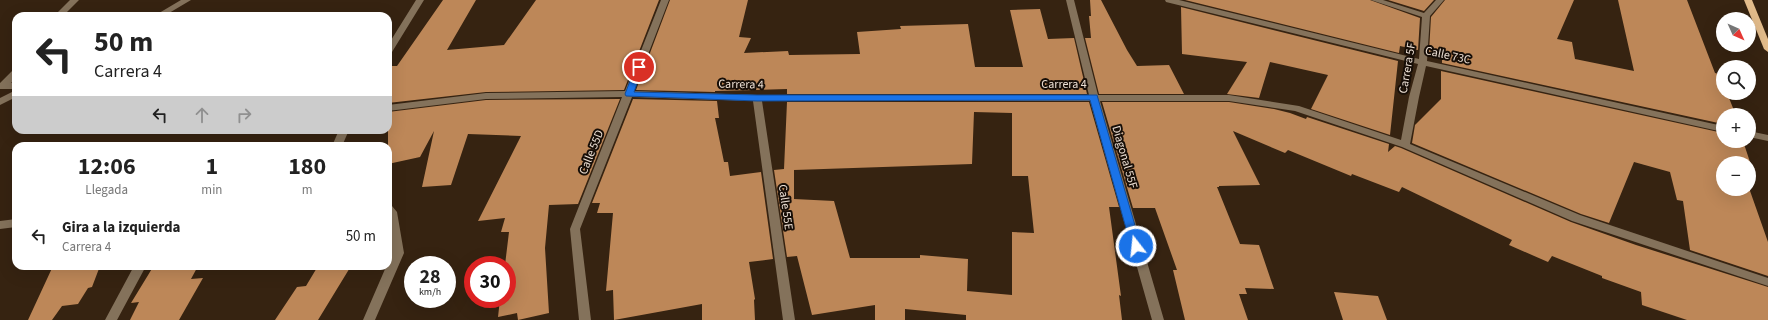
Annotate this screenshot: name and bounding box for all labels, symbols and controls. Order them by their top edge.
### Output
north arrow [1716,12,1756,52]
map controls [1716,12,1756,196]
text: 50 m [94,22,153,62]
icon: left [28,28,80,80]
street label: Carrera 5F [1395,41,1420,95]
street label: Calle 73C [1424,42,1472,69]
pin [622,50,656,84]
icon: arrive [628,56,650,78]
text: Carrera 4 [94,59,162,84]
button: search [1716,60,1756,100]
street label: Carrera 4 [718,76,764,93]
street label: Carrera 4 [1041,76,1087,93]
icon: left [149,104,171,126]
icon: ahead [191,104,213,126]
icon: right [233,104,255,126]
button: + [1716,108,1756,148]
street label: Diagonal 55F [1107,124,1142,191]
street label: Calle 55D [575,127,608,177]
text: 12:06 [78,149,136,184]
text: 1 [206,149,218,184]
text: 180 [288,149,326,184]
button: − [1716,156,1756,196]
text: Llegada [85,181,128,199]
text: min [201,181,222,199]
text: m [302,181,313,199]
street label: Calle 55E [774,183,797,231]
text: Gira a la izquierda [62,217,181,238]
icon: left [28,225,50,247]
position arrow [1115,225,1157,267]
text: 50 m [346,226,376,247]
text: Carrera 4 [62,238,111,256]
speed limit sign: 30 [464,256,516,308]
text: 28 [419,263,441,291]
text: km/h [419,285,441,299]

